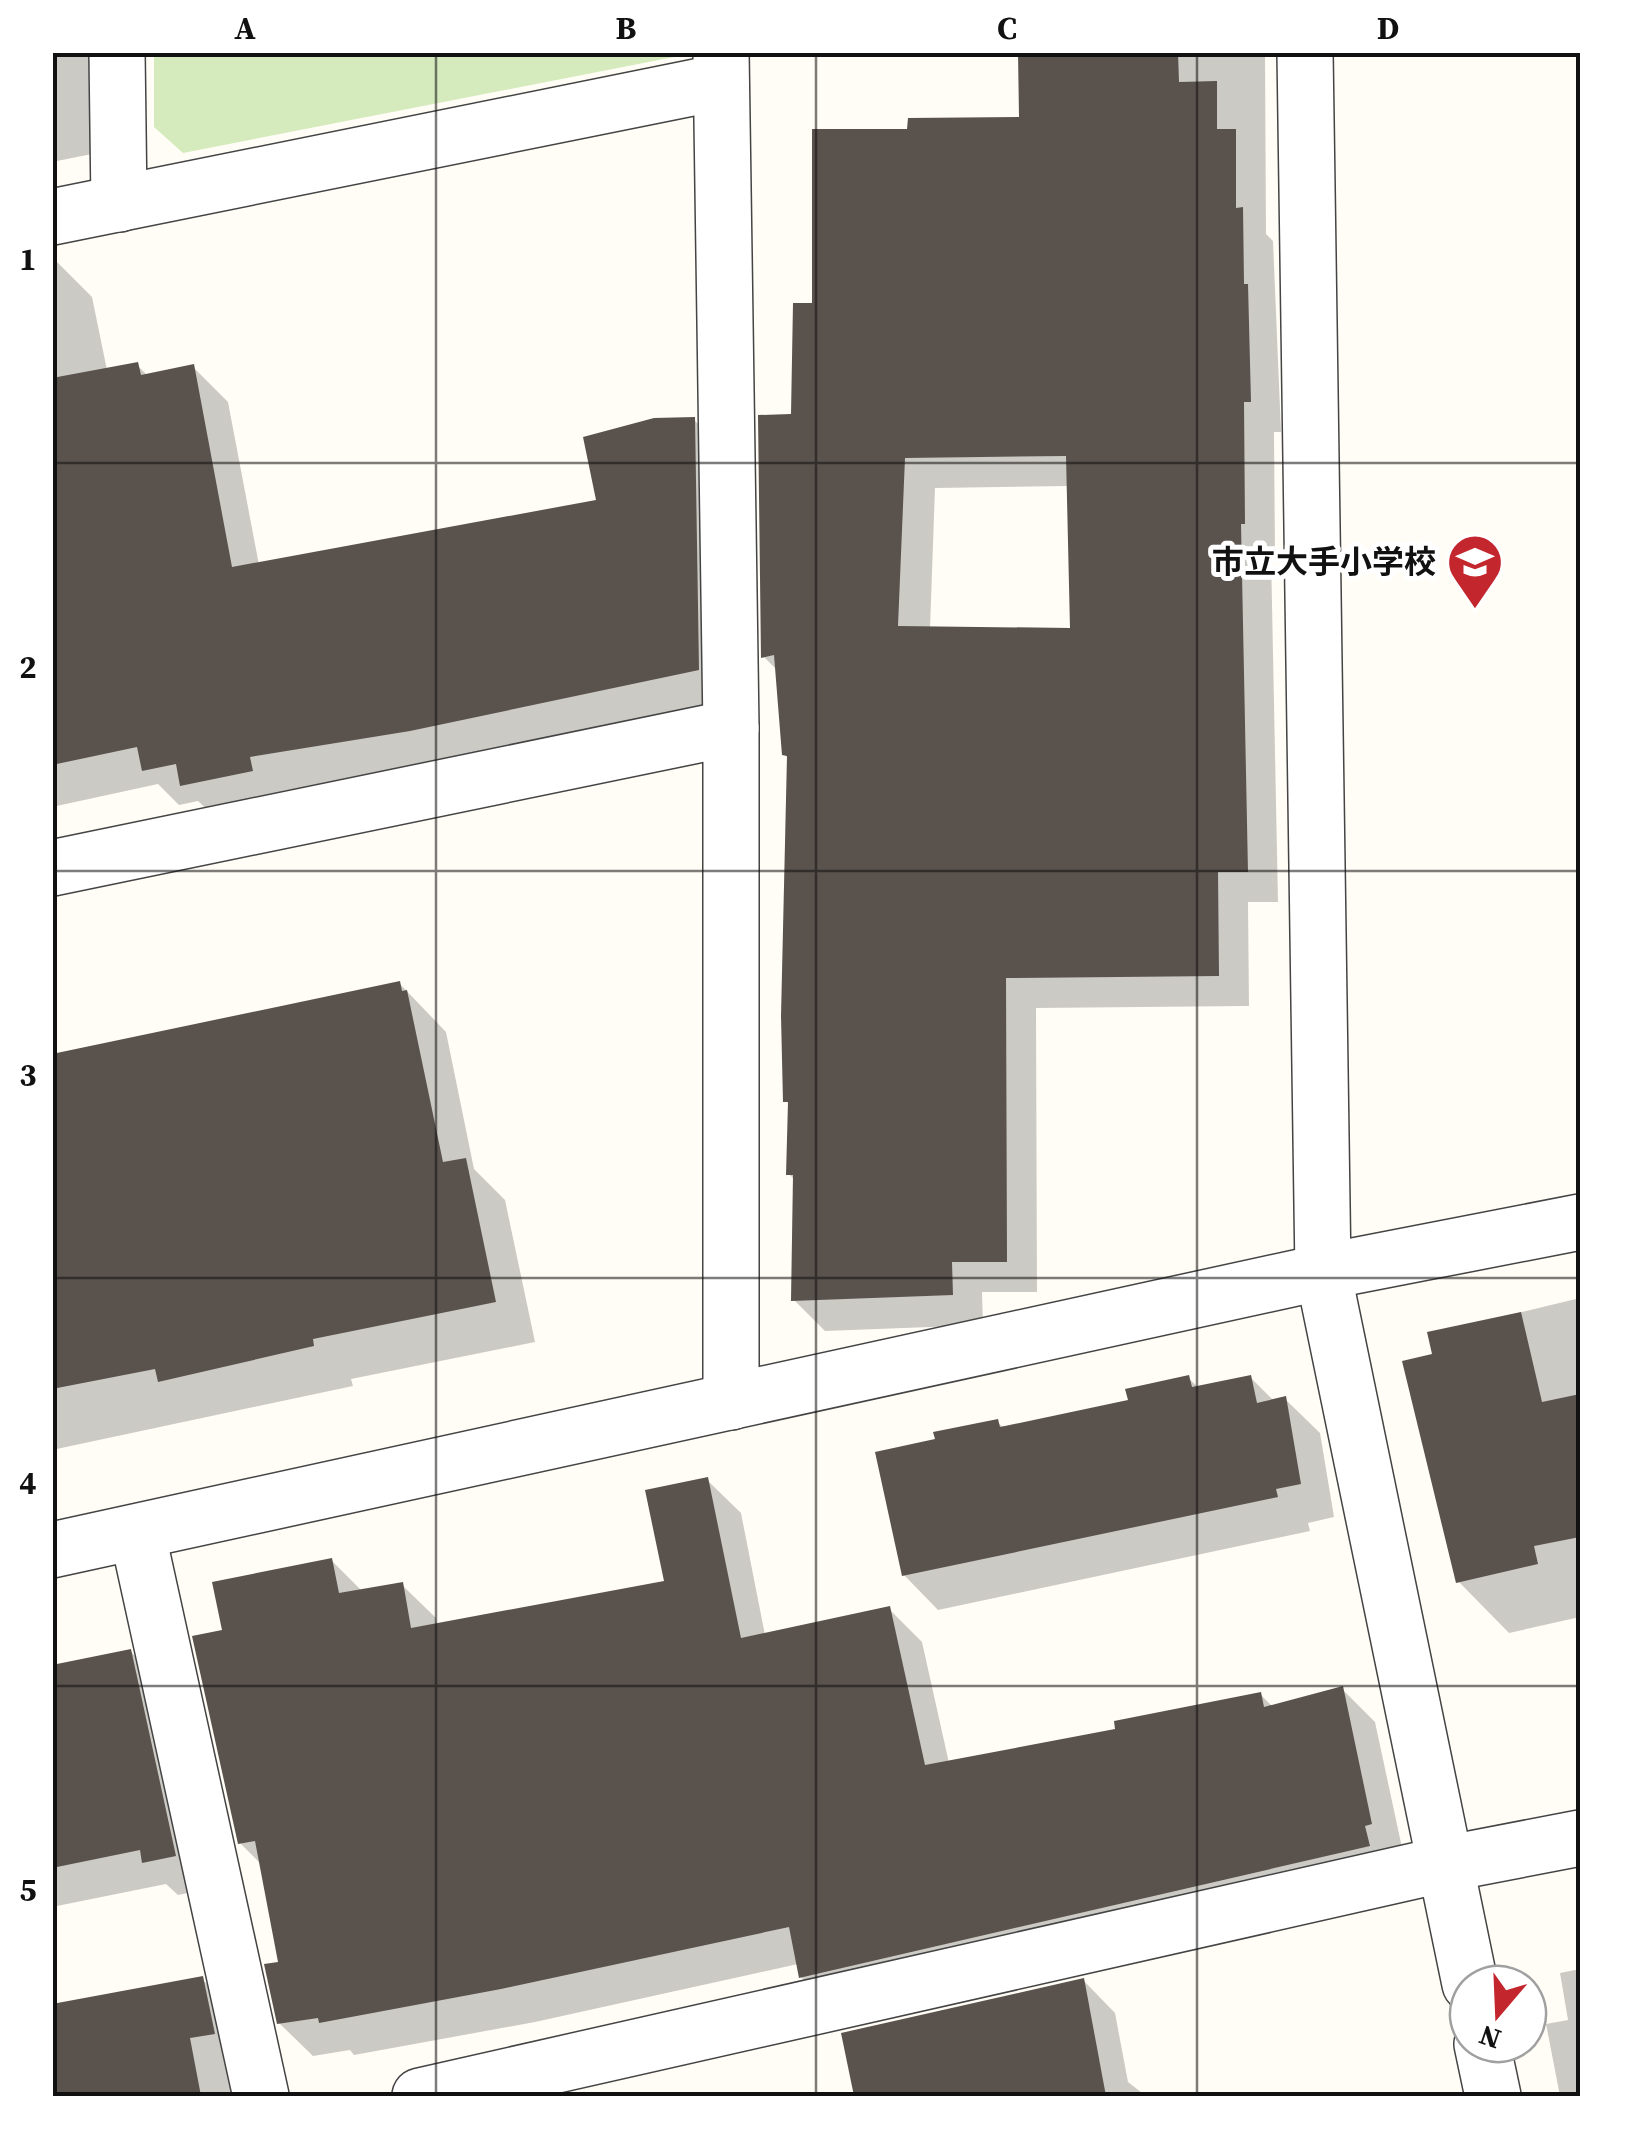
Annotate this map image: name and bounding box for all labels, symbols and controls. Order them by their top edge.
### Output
text: A [234,6,256,50]
text: B [616,6,637,50]
text: C [997,6,1017,50]
text: D [1377,6,1399,50]
text: 1 [19,237,37,281]
school or university icon: 市立大手小学校 [1445,532,1505,611]
place label: 市立大手小学校 [1212,540,1436,584]
text: 2 [19,645,37,689]
text: 3 [19,1053,37,1097]
text: 4 [19,1461,37,1505]
text: 5 [19,1868,37,1912]
north arrow [1448,1964,1548,2064]
text: N [1474,2016,1506,2059]

